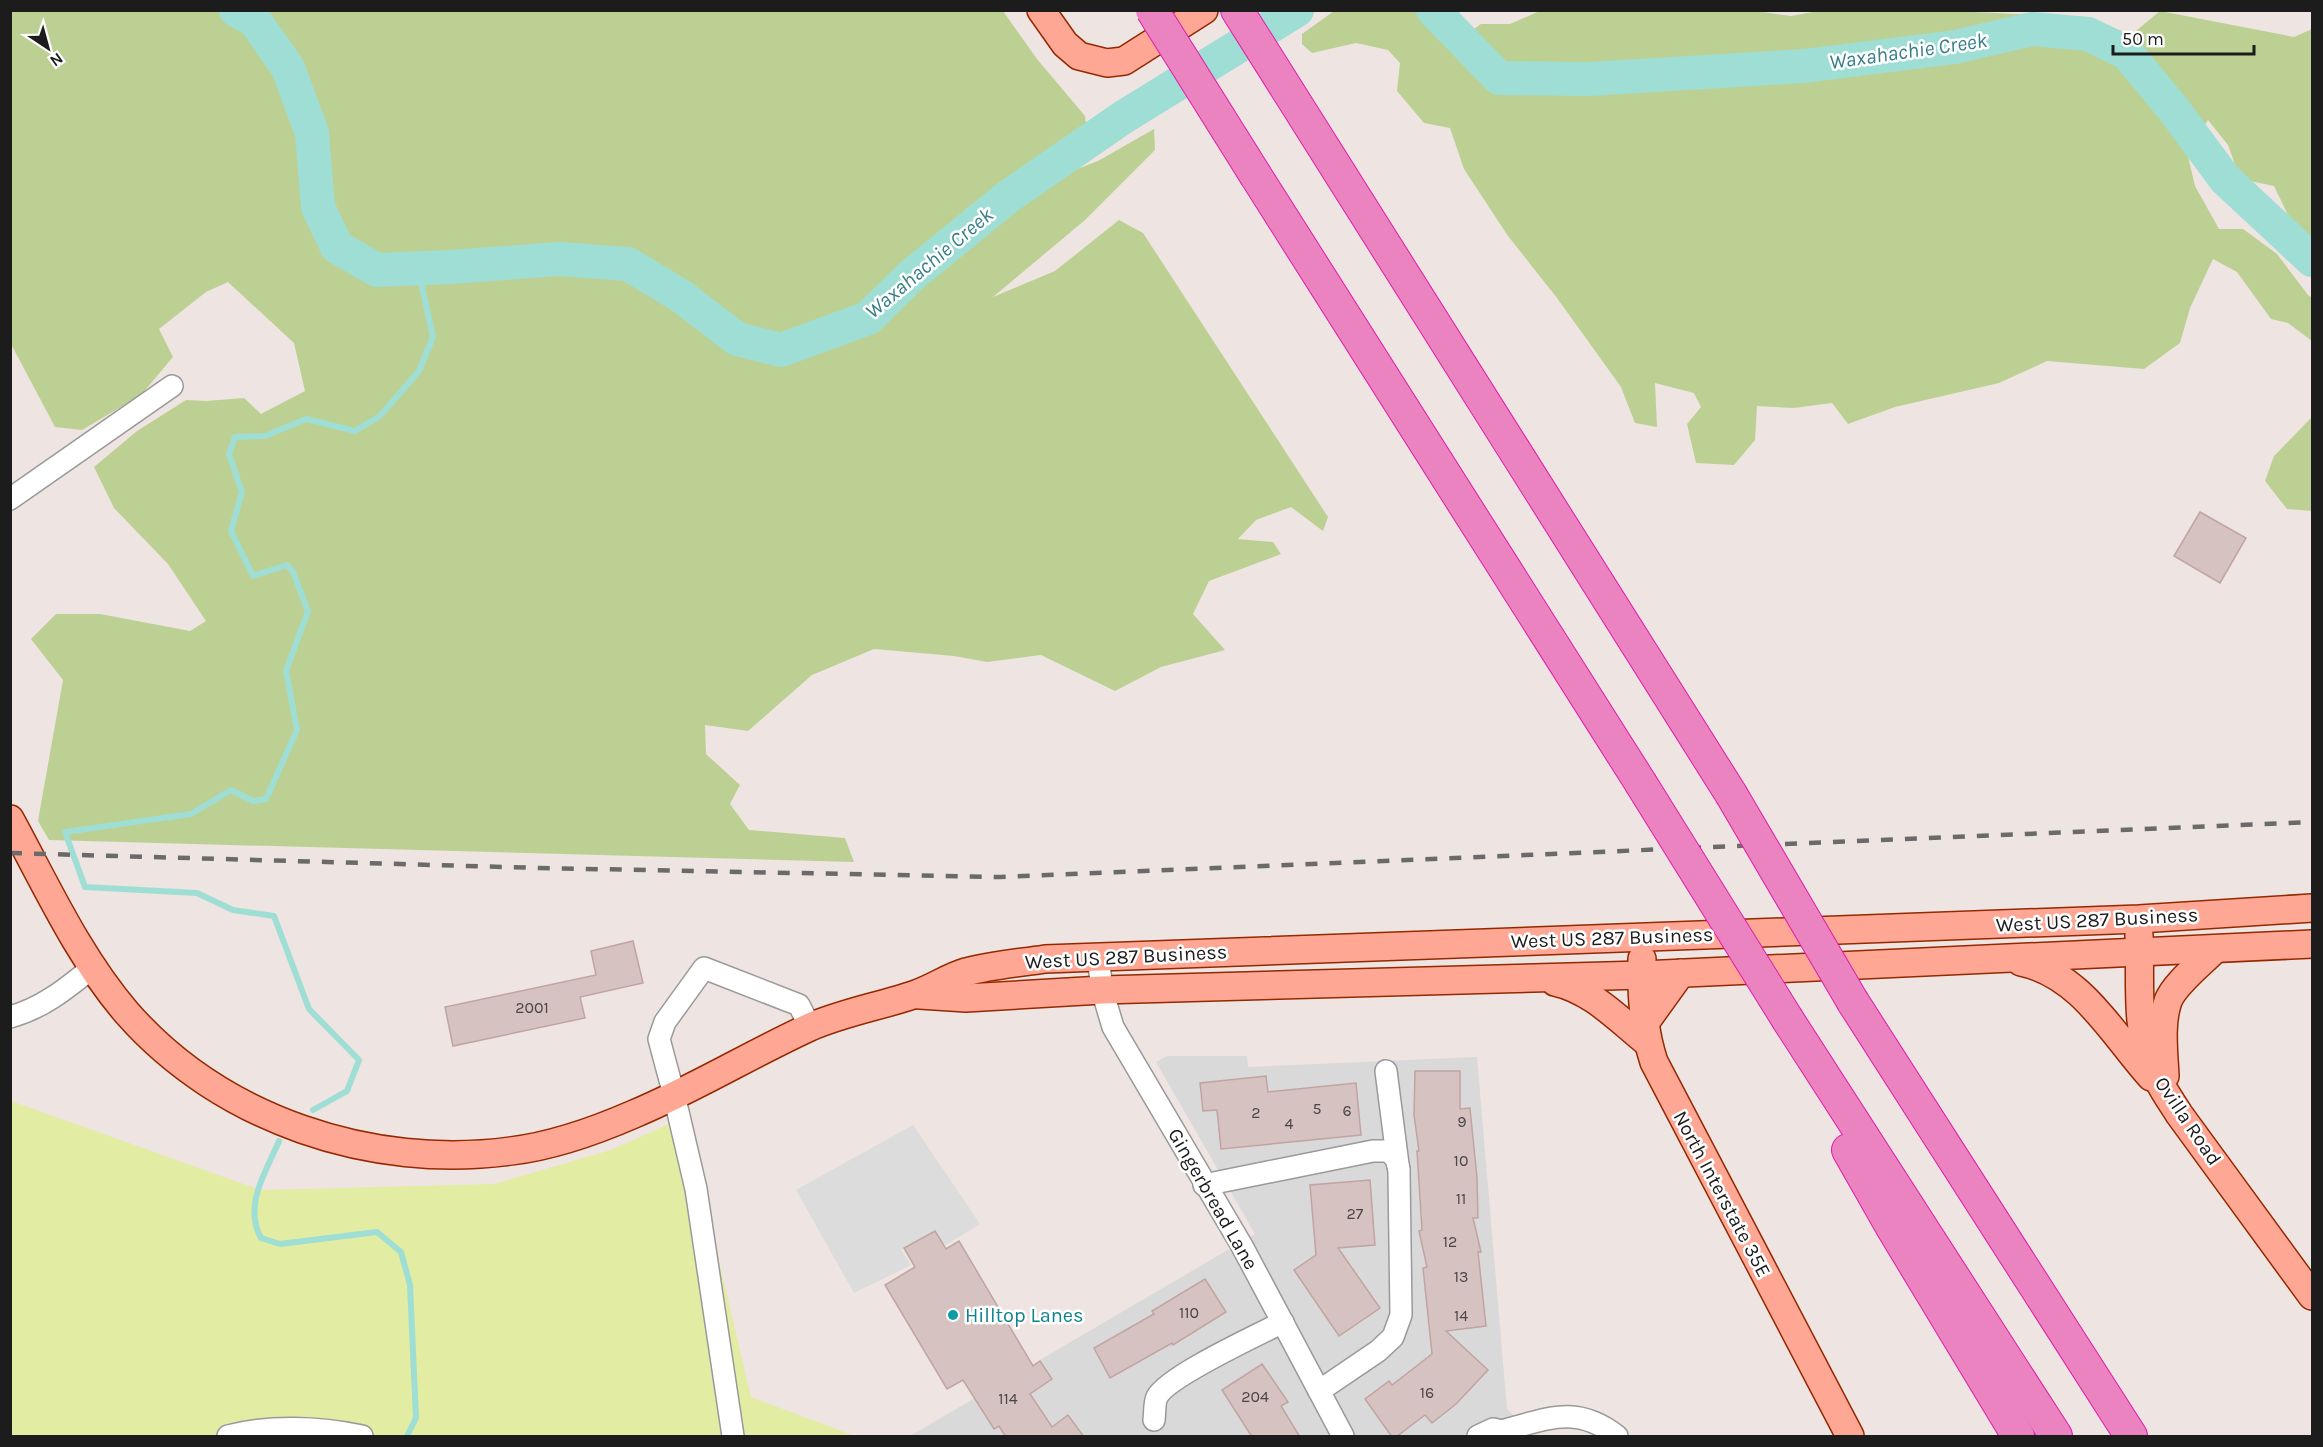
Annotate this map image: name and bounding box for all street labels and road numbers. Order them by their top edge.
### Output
street label: West US 287 Business [1995,903,2199,937]
street label: West US 287 Business [1510,923,1714,953]
street label: West US 287 Business [1024,940,1228,974]
street label: Ovilla Road [2150,1072,2226,1170]
street label: North Interstate 35E [1668,1107,1776,1281]
street label: Gingerbread Lane [1163,1124,1263,1274]

